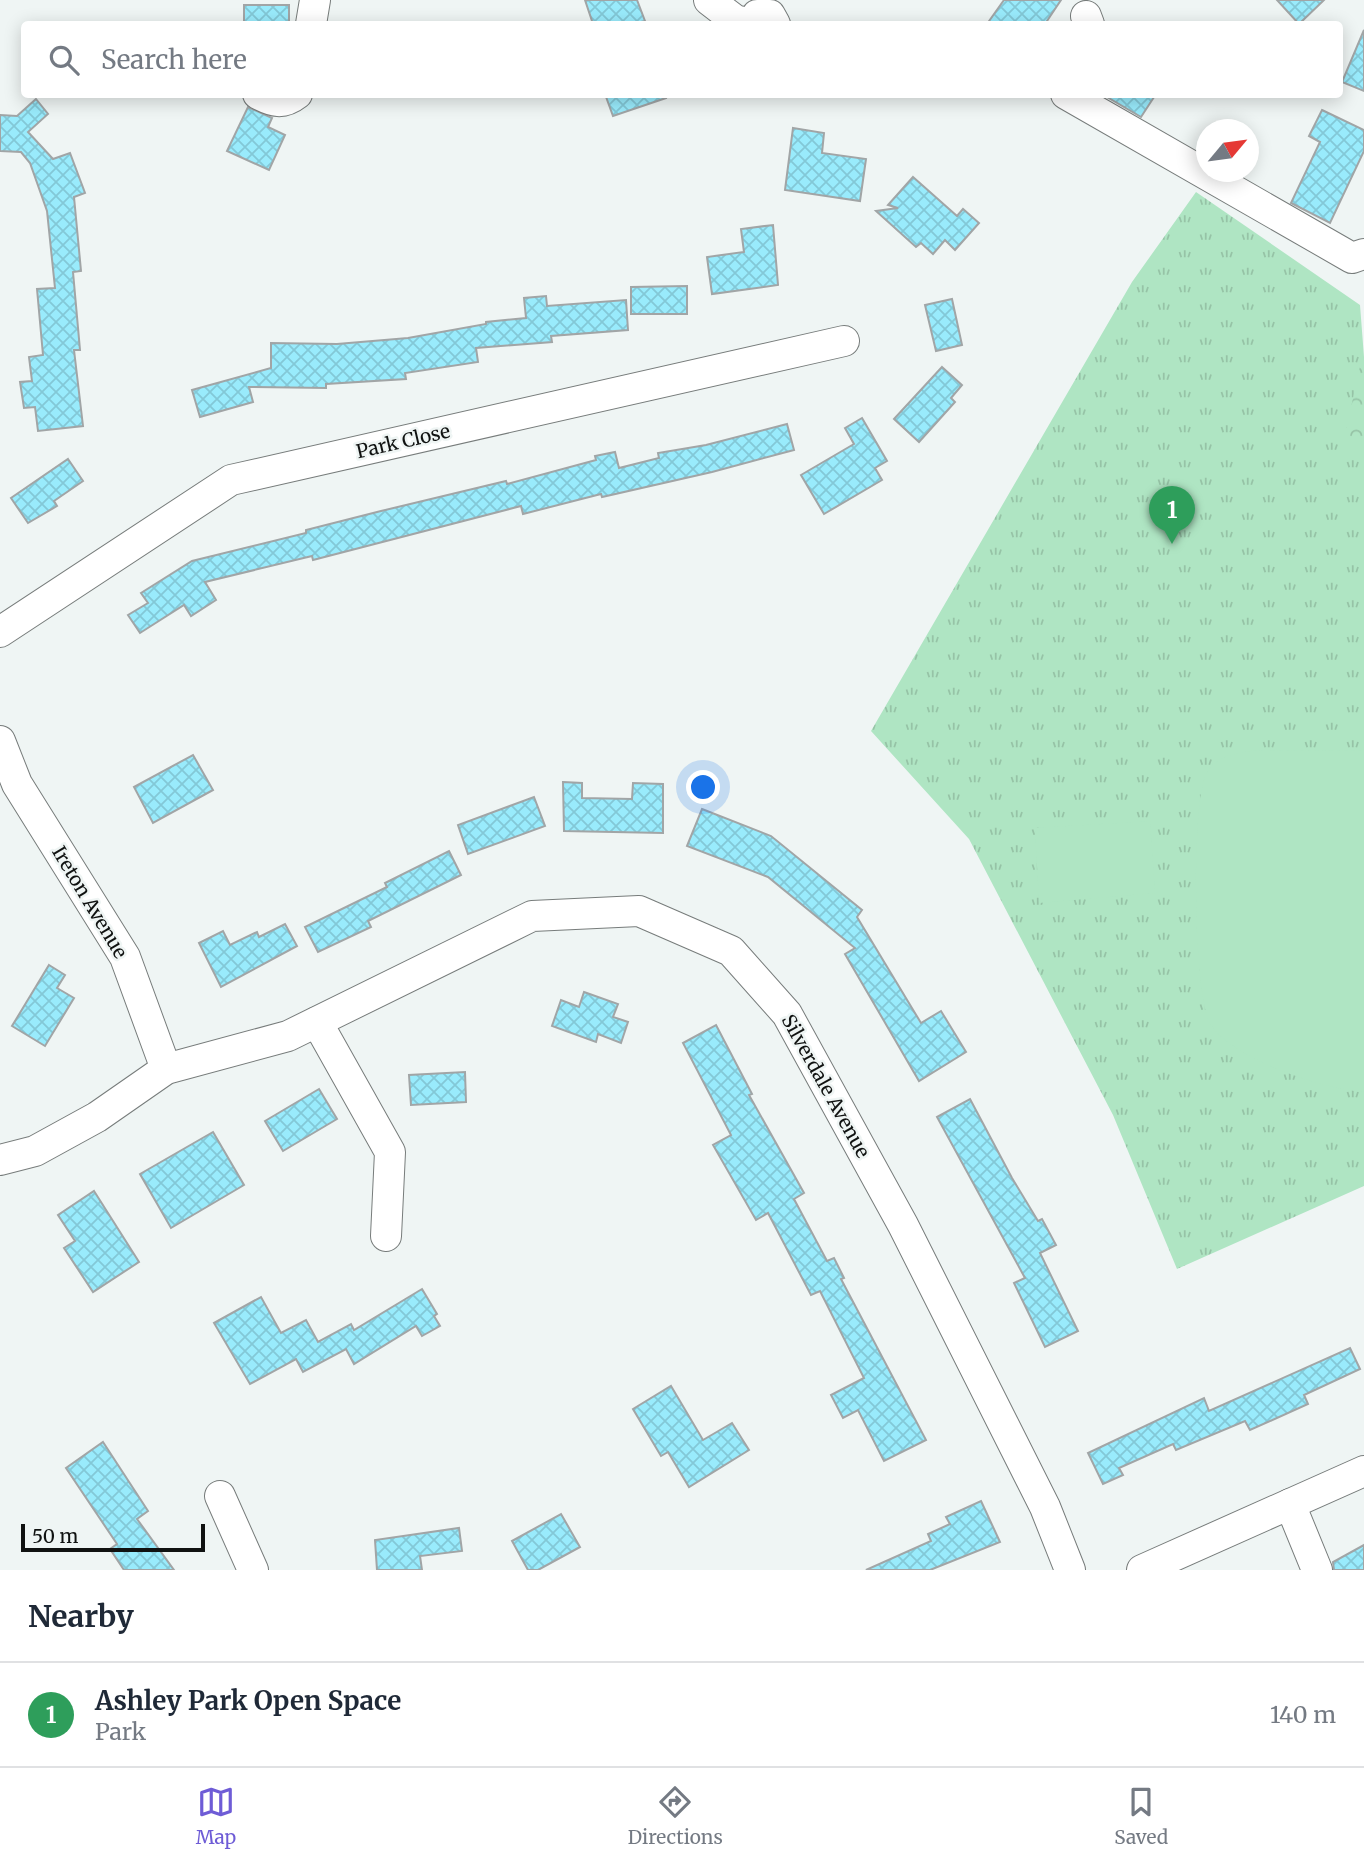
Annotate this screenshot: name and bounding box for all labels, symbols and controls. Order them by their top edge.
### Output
search box [21,21,1343,98]
icon: search [45,41,83,79]
text: Search here [101,43,247,76]
north arrow [1196,119,1259,182]
street label: Park Close [354,419,452,463]
pin: 1 [1149,486,1195,544]
your location [686,770,720,804]
street label: Ireton Avenue [47,842,133,963]
street label: Silverdale Avenue [777,1010,875,1162]
scale bar [21,1521,205,1553]
text: 50 m [32,1524,78,1548]
text: Nearby [28,1597,134,1635]
text: Ashley Park Open Space [95,1684,401,1717]
text: 1 [46,1700,56,1729]
text: 140 m [1270,1700,1336,1729]
text: Park [95,1717,146,1746]
tab: Map [196,1783,236,1849]
tab: Directions [628,1783,723,1849]
tab: Saved [1114,1783,1168,1849]

